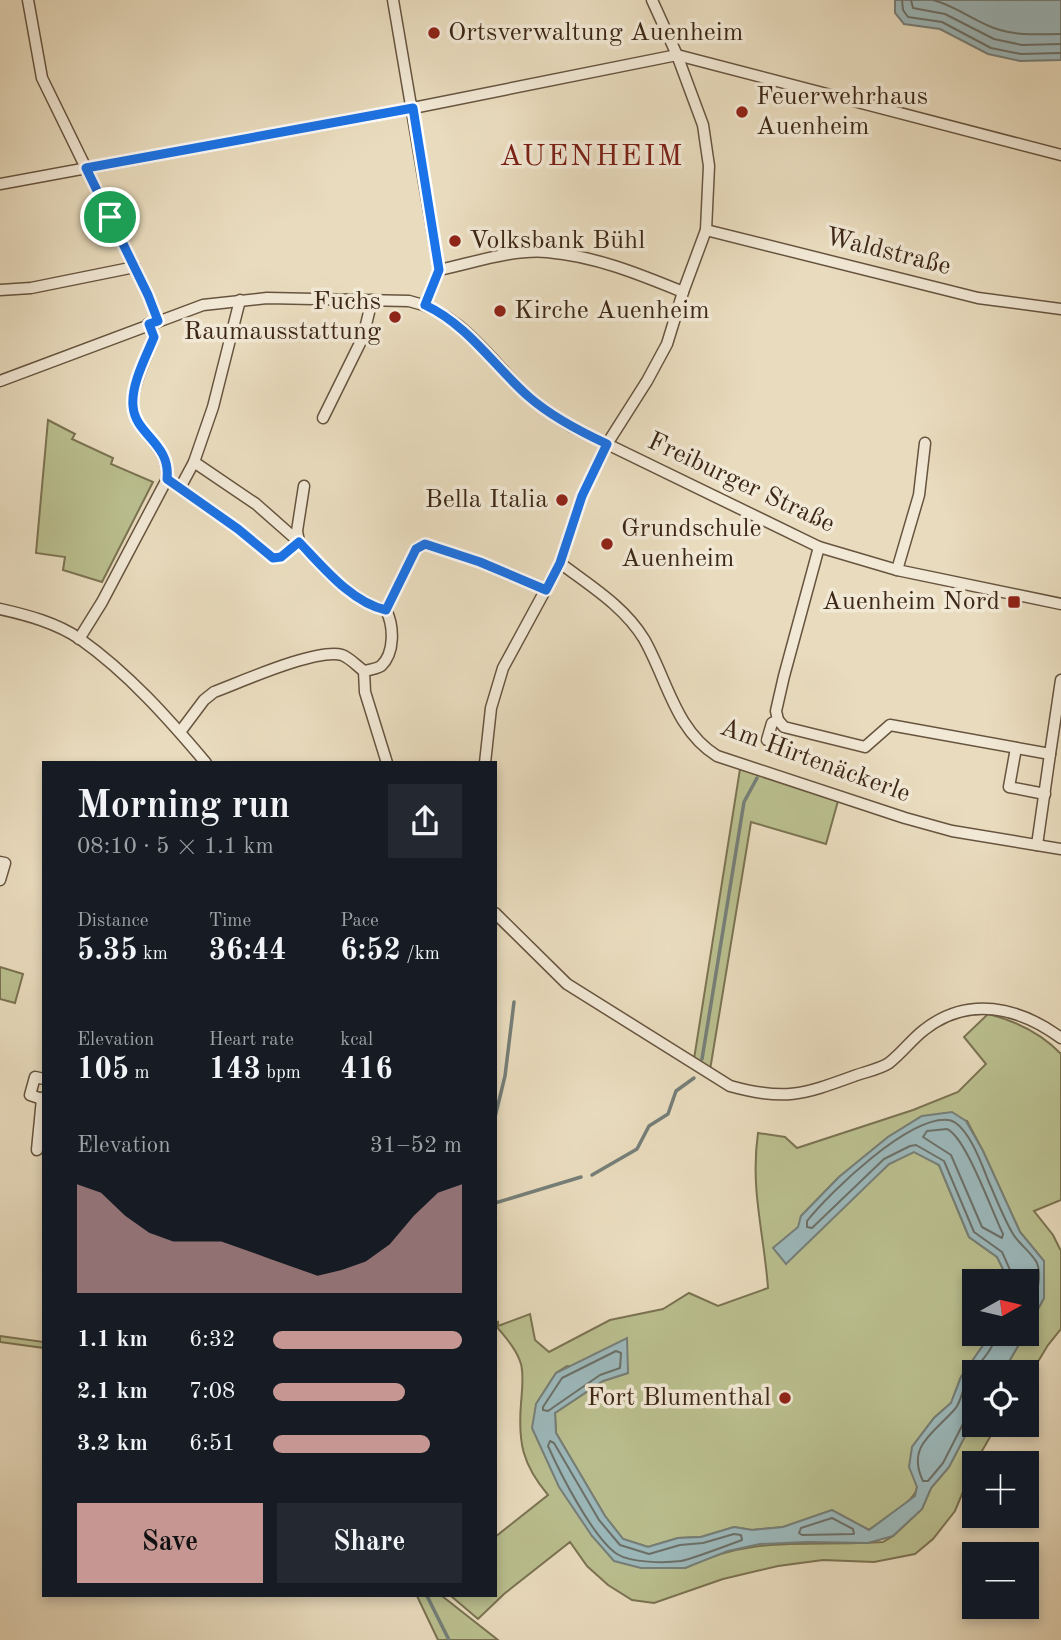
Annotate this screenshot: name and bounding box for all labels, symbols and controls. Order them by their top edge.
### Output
place label: Ortsverwaltung Auenheim [448,20,743,46]
marker: Ortsverwaltung Auenheim [426,25,442,41]
place label: Feuerwehrhaus Auenheim [756,84,928,140]
marker: Feuerwehrhaus Auenheim [734,104,750,120]
district label: AUENHEIM [499,142,685,172]
pin [80,187,140,247]
icon: arrive [91,198,129,236]
street label: Waldstraße [822,224,954,280]
place label: Volksbank Bühl [469,228,645,254]
marker: Volksbank Bühl [447,233,463,249]
place label: Fuchs Raumausstattung [184,289,381,345]
place label: Kirche Auenheim [514,298,710,324]
marker: Kirche Auenheim [492,303,508,319]
marker: Fuchs Raumausstattung [387,309,403,325]
street label: Freiburger Straße [643,428,839,538]
place label: Bella Italia [425,487,548,513]
marker: Bella Italia [554,492,570,508]
place label: Grundschule Auenheim [621,516,762,572]
marker: Grundschule Auenheim [599,536,615,552]
place label: Auenheim Nord [822,589,1000,615]
marker: Auenheim Nord [1006,594,1022,610]
street label: Am Hirtenäckerle [716,715,914,807]
button: share [388,784,462,858]
text: Morning run [77,788,290,826]
text: 08:10 · 5 × 1.1 km [77,835,274,858]
text: Distance [77,912,149,931]
text: Time [209,912,251,931]
text: Pace [340,912,379,931]
text: 5.35 [77,936,138,966]
text: 36:44 [209,936,287,966]
text: 6:52 [340,936,401,966]
text: km [138,945,168,964]
text: /km [401,945,440,964]
text: Elevation [77,1031,154,1050]
text: Heart rate [209,1031,294,1050]
text: kcal [340,1031,373,1050]
text: 105 [77,1055,129,1085]
text: 143 [209,1055,261,1085]
text: 416 [340,1055,393,1085]
text: m [129,1064,150,1083]
text: bpm [261,1064,301,1083]
text: Elevation [77,1134,171,1157]
text: 31–52 m [370,1134,462,1157]
north arrow [962,1269,1040,1346]
map controls [962,1269,1039,1619]
text: 1.1 km [77,1328,148,1351]
text: 6:32 [189,1328,235,1351]
button: locate [962,1360,1039,1437]
text: 2.1 km [77,1380,148,1403]
text: 7:08 [189,1380,235,1403]
place label: Fort Blumenthal [587,1385,771,1411]
marker: Fort Blumenthal [777,1390,793,1406]
text: 3.2 km [77,1432,148,1455]
text: 6:51 [189,1432,235,1455]
button: + [962,1451,1039,1528]
button: Save [77,1503,263,1583]
button: Share [277,1503,462,1583]
button: − [962,1542,1039,1619]

